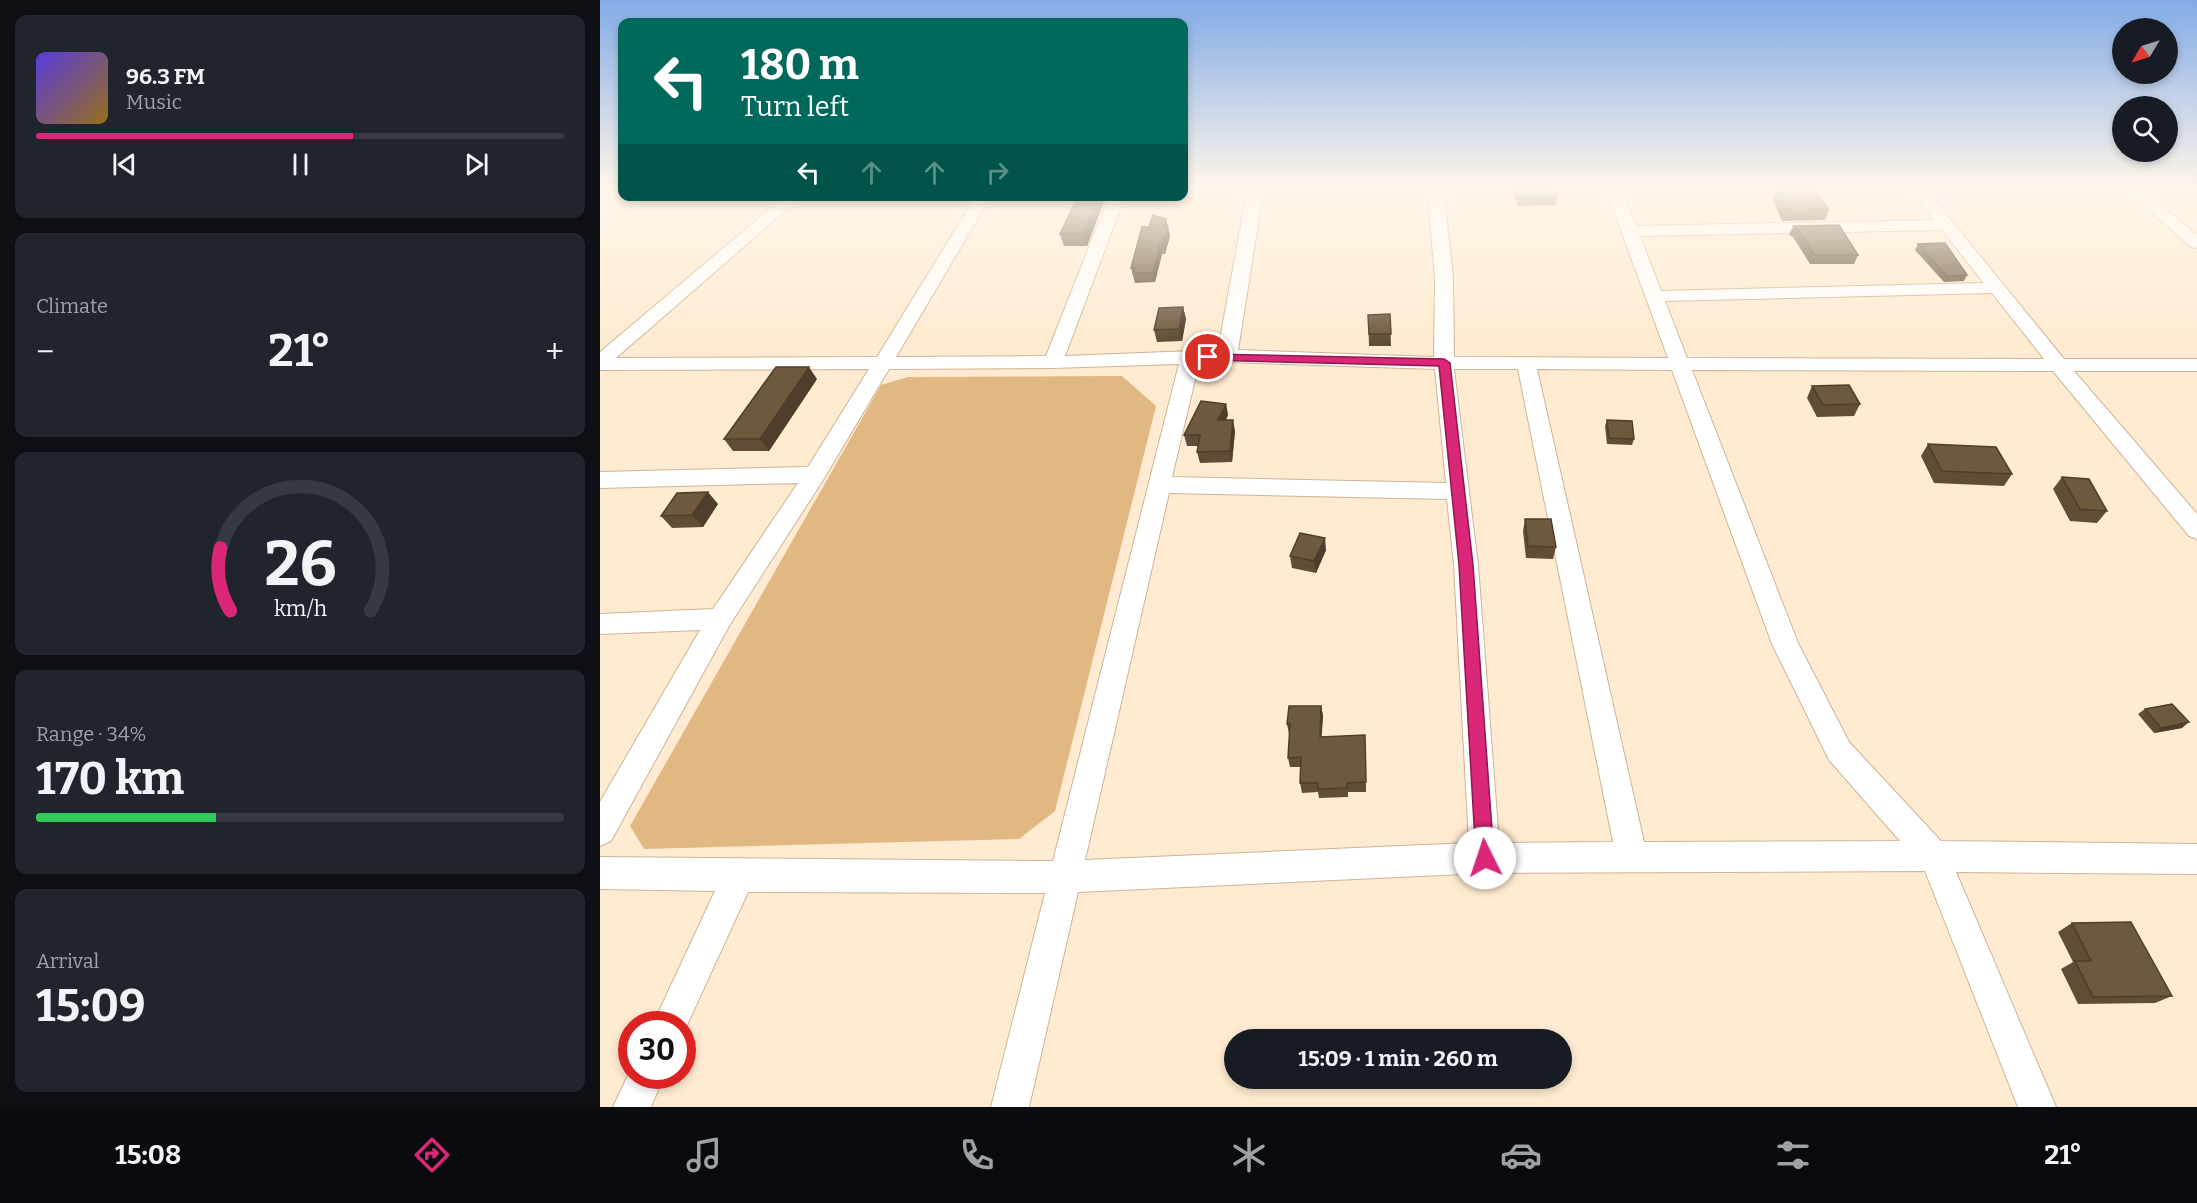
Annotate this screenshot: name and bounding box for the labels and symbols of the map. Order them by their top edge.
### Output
north arrow [2112,18,2178,84]
pin [1182,331,1233,382]
position arrow [1453,826,1517,890]
speed limit sign: 30 [618,1011,696,1089]

